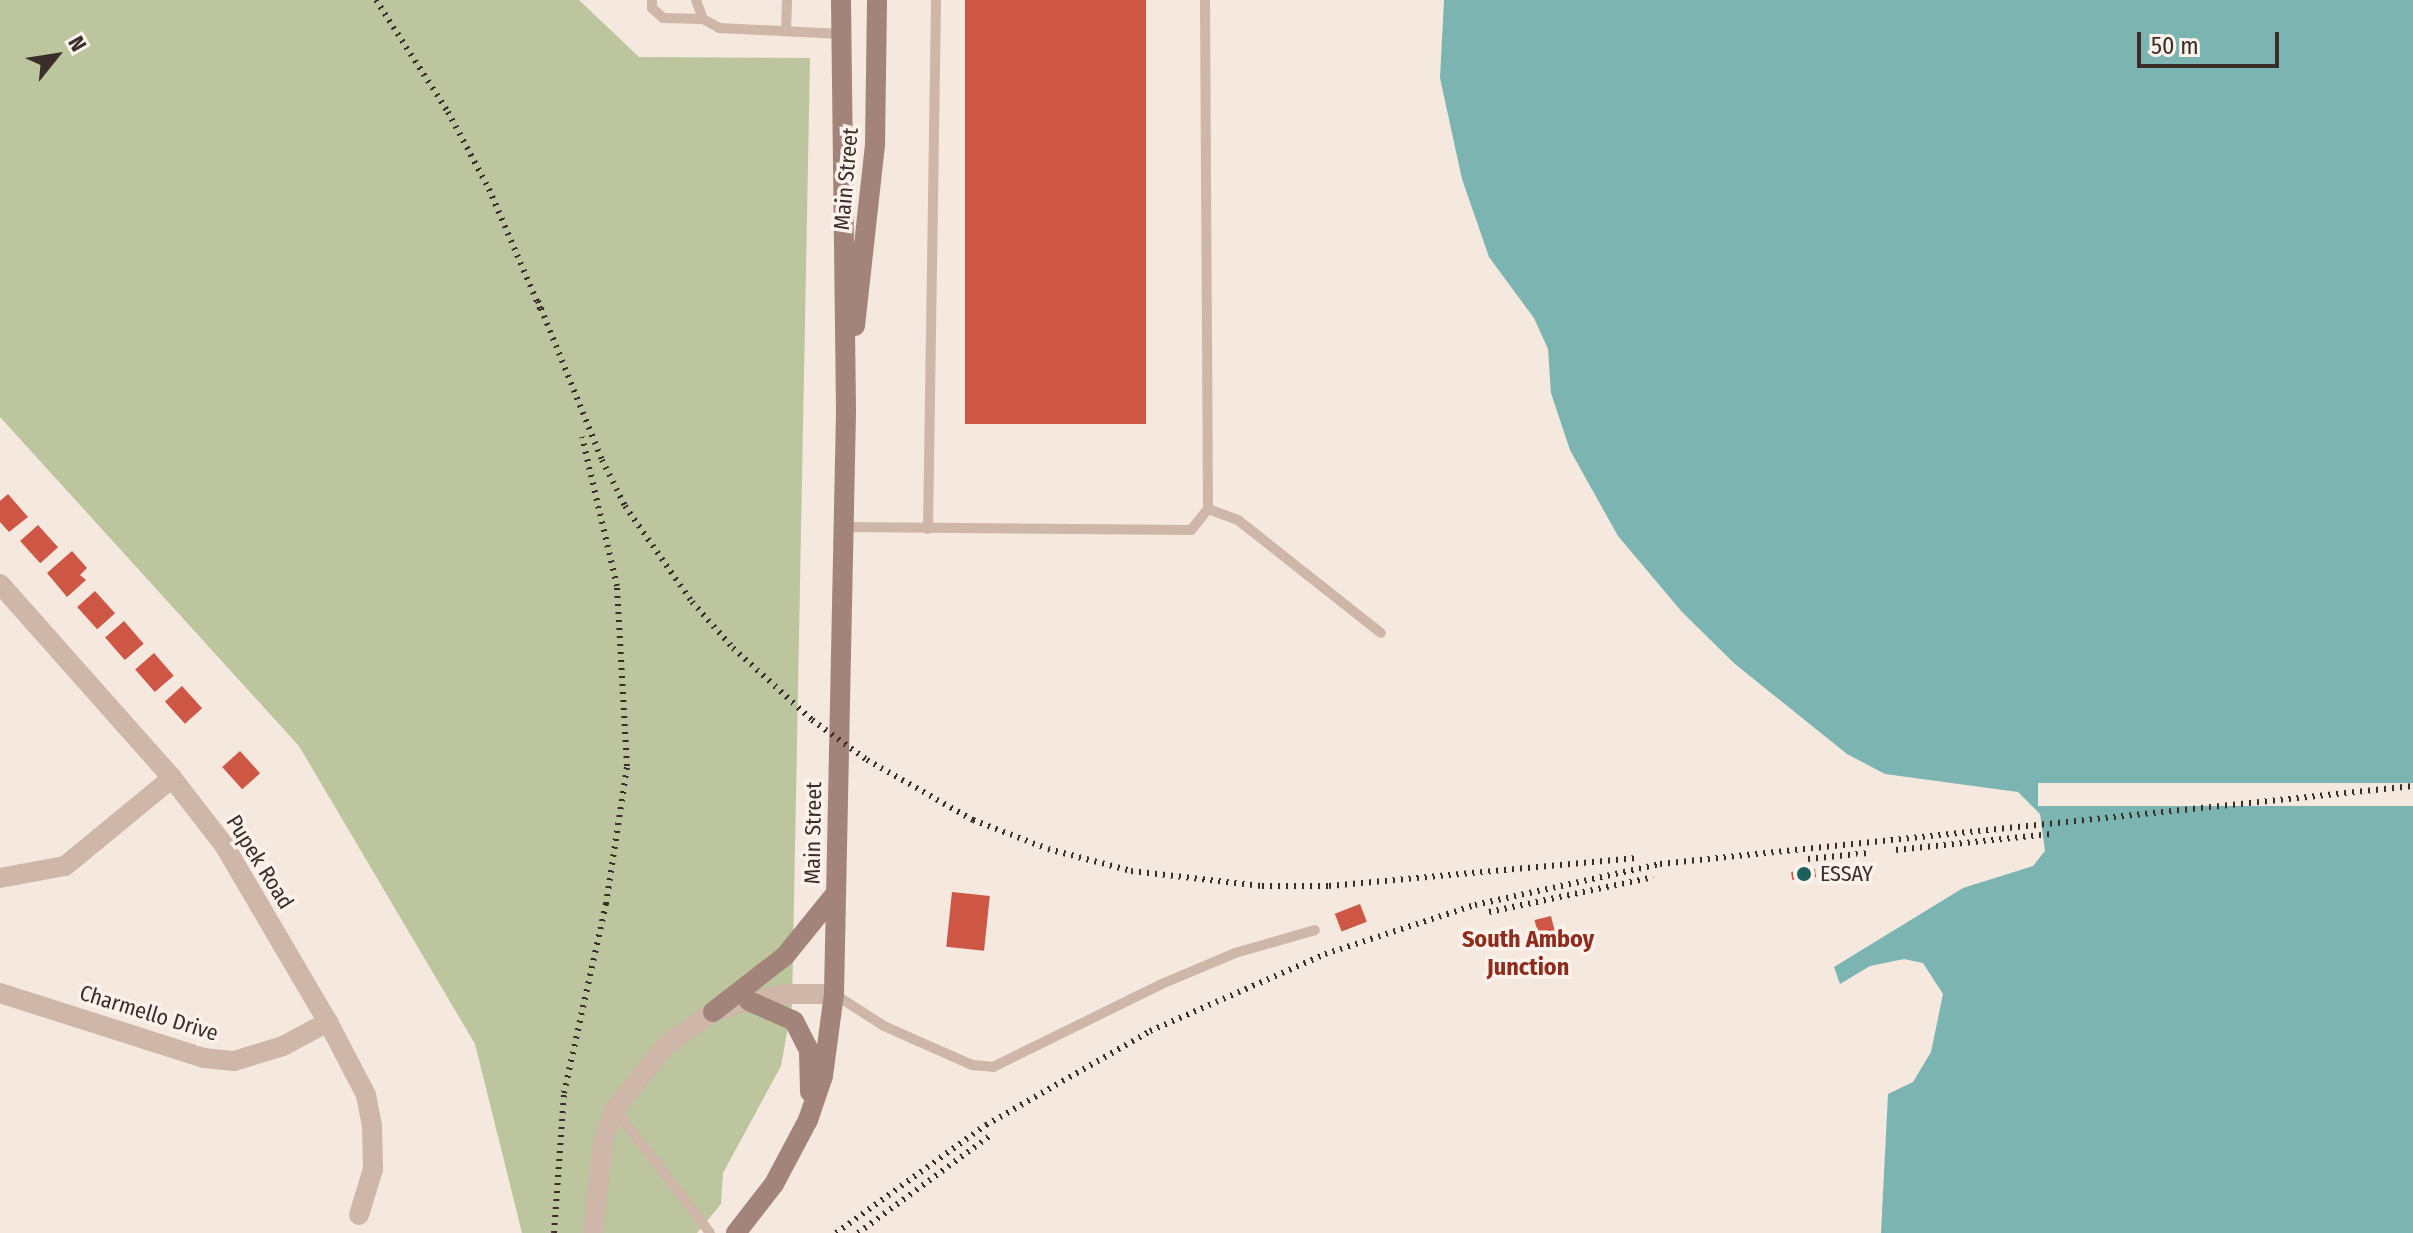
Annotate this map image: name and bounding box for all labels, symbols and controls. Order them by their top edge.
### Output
north arrow [16,16,96,96]
scale bar [2141,16,2283,66]
text: N [62,31,92,56]
text: 50 m [2151,32,2199,60]
street label: Main Street [828,127,864,231]
street label: Main Street [799,781,827,885]
street label: Pupek Road [221,810,299,914]
place label: ESSAY [1820,861,1873,887]
marker: ESSAY [1795,865,1813,883]
district label: South Amboy Junction [1462,926,1594,982]
street label: Charmello Drive [76,979,222,1047]

